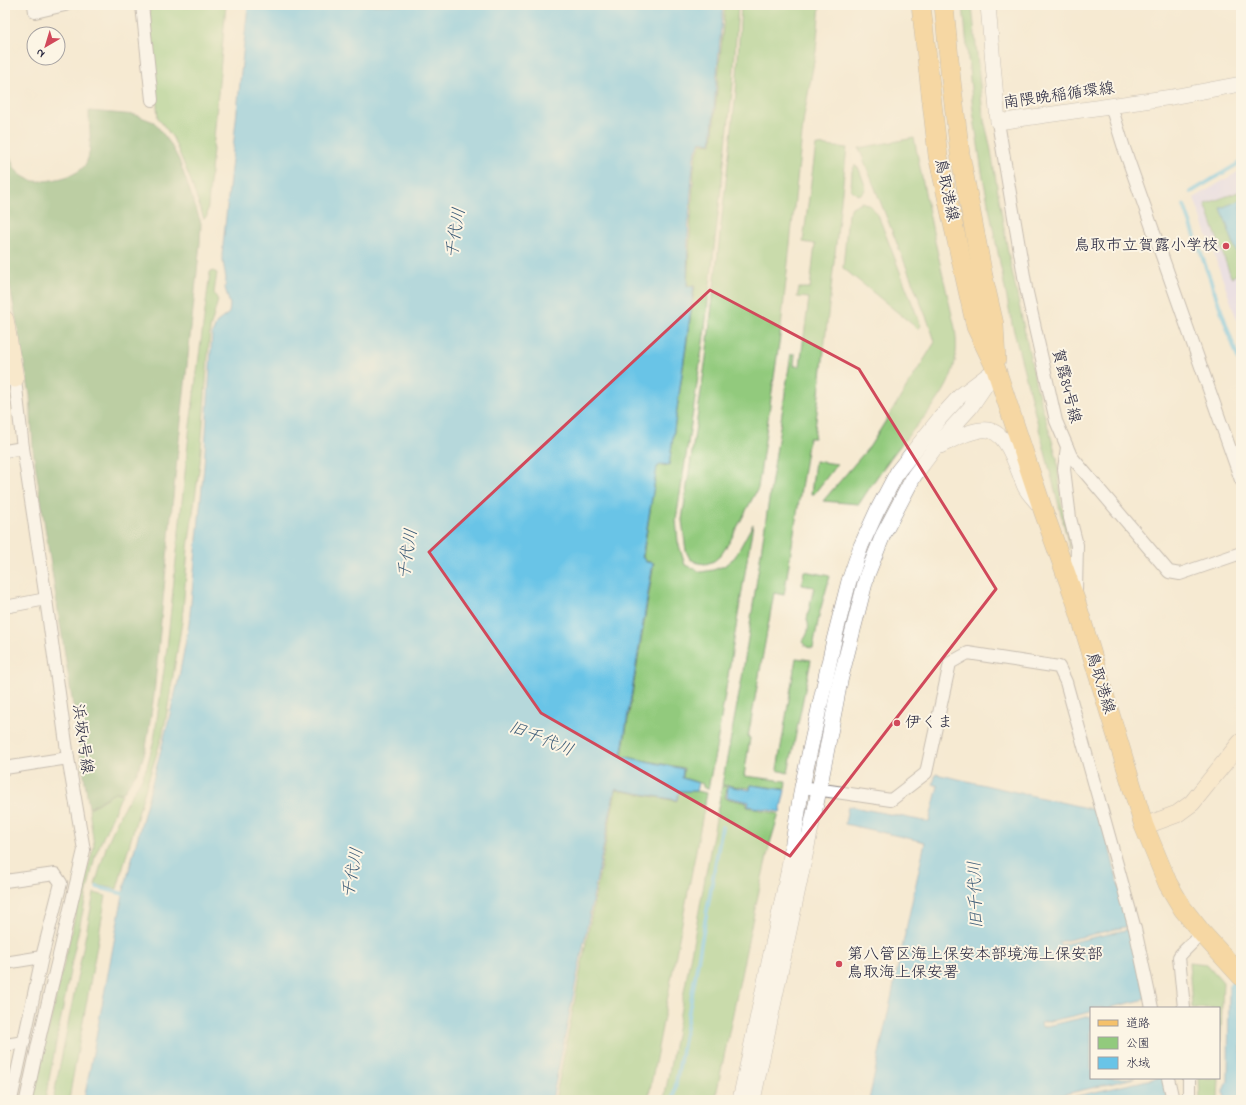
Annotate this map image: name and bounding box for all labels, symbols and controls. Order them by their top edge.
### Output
north arrow [26,26,66,66]
text: N [33,44,48,62]
street label: 南隈晩稲循環線 [1002,76,1116,116]
street label: 鳥取港線 [928,156,964,224]
water label: 千代川 [440,206,472,260]
place label: 鳥取市立賀露小学校 [1074,234,1218,258]
marker: 鳥取市立賀露小学校 [1221,241,1231,251]
street label: 賀露84号線 [1045,346,1087,426]
water label: 千代川 [392,527,424,581]
street label: 鳥取港線 [1079,649,1121,717]
street label: 浜坂4号線 [65,702,99,776]
place label: 伊くま [905,711,953,735]
water label: 旧千代川 [505,715,577,763]
marker: 伊くま [892,718,902,728]
water label: 千代川 [336,846,370,900]
water label: 旧千代川 [962,861,990,929]
place label: 第八管区海上保安本部境海上保安部 鳥取海上保安署 [847,943,1103,985]
marker: 第八管区海上保安本部境海上保安部 鳥取海上保安署 [834,959,844,969]
legend [1090,1007,1220,1079]
text: 道路 [1126,1015,1150,1033]
text: 公園 [1126,1035,1150,1053]
text: 水域 [1126,1055,1150,1073]

